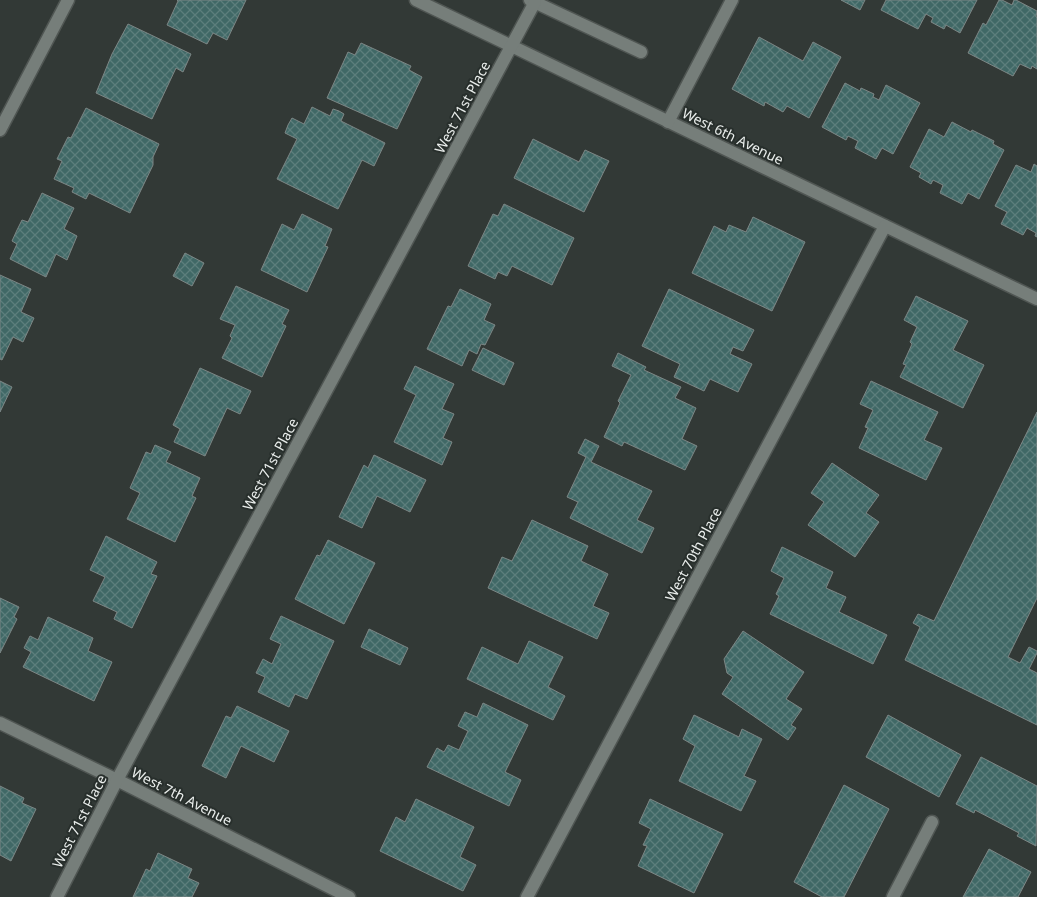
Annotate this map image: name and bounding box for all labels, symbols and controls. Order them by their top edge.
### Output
street label: West 71st Place [430,57,494,156]
street label: West 6th Avenue [679,103,787,169]
street label: West 71st Place [238,414,302,513]
street label: West 70th Place [660,504,726,604]
street label: West 7th Avenue [128,762,236,830]
street label: West 71st Place [47,771,111,871]

